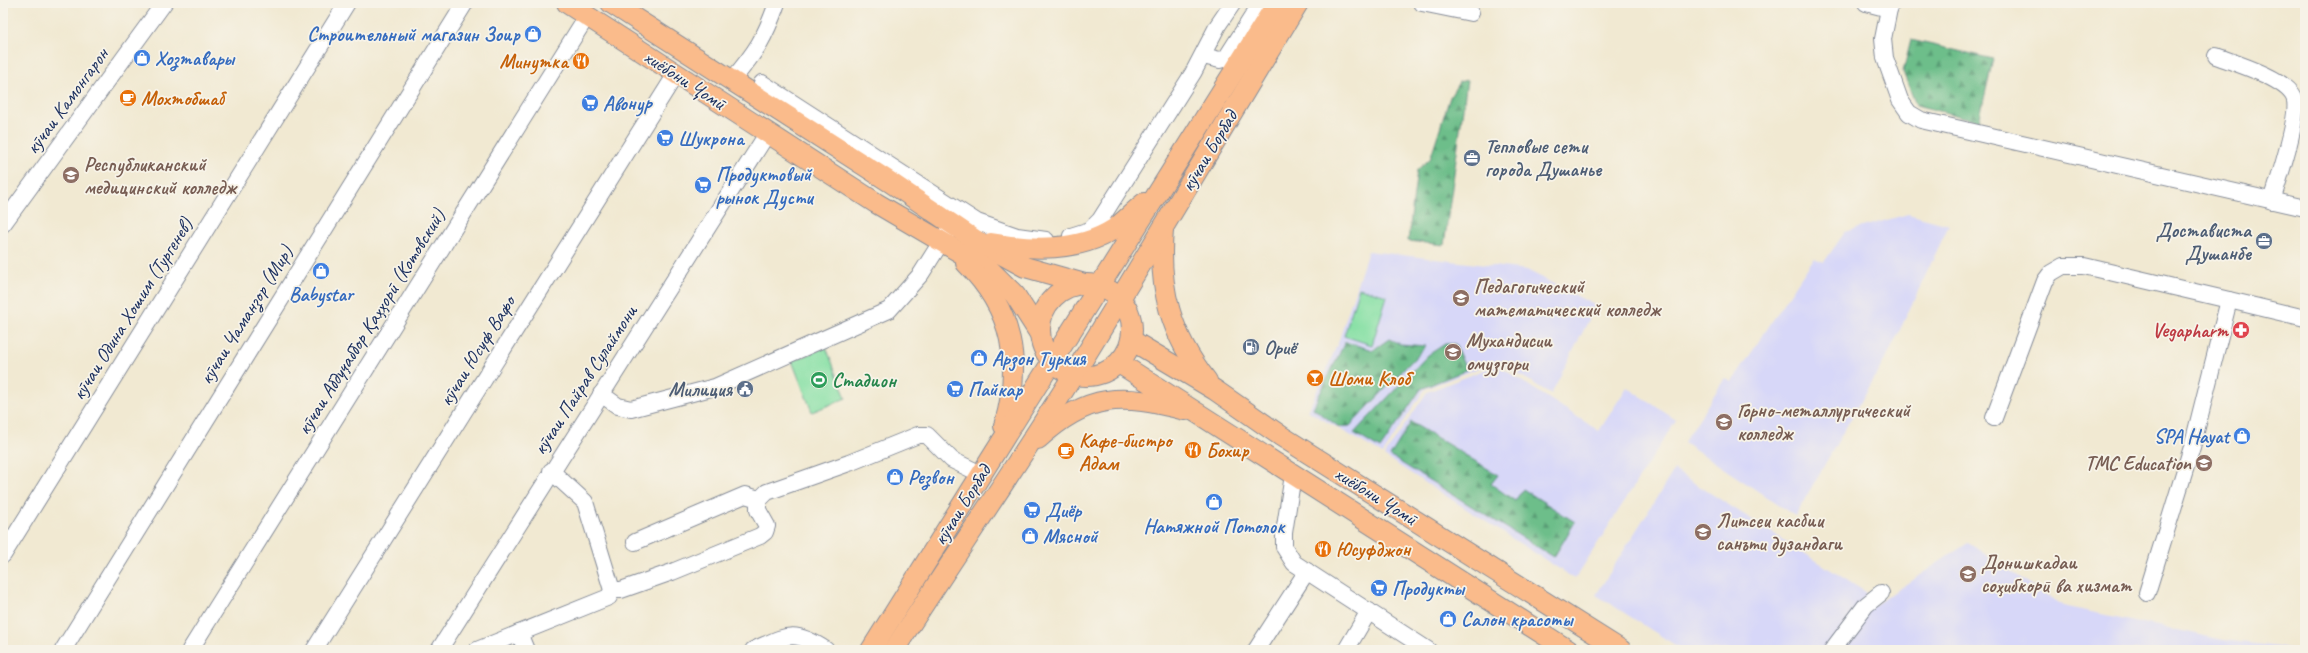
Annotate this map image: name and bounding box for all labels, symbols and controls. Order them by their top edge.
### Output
place label: Строительный магазин Зоир [307,22,522,47]
shop icon: Строительный магазин Зоир [523,24,543,44]
street label: кӯчаи Камонгарон [20,41,115,159]
street label: хиёбони Ҷомӣ [639,44,732,117]
place label: Хозтавары [155,46,236,72]
shop icon: Хозтавары [132,48,152,68]
place label: Минутка [499,49,570,75]
restaurant icon: Минутка [571,51,591,71]
place label: Мохтобшаб [141,86,228,111]
cafe icon: Мохтобшаб [118,88,138,108]
place label: Авонур [603,91,654,117]
supermarket icon: Авонур [580,93,600,113]
street label: кӯчаи Борбад [1175,104,1244,196]
place label: Шукрона [678,126,746,151]
supermarket icon: Шукрона [655,128,675,148]
place label: Тепловые сети города Душанье [1485,134,1603,182]
office icon: Тепловые сети города Душанье [1462,148,1482,168]
place label: Республиканский медицинский колледж [84,152,238,200]
place label: Продуктовый рынок Дусти [716,162,815,211]
school or university icon: Республиканский медицинский колледж [61,165,81,185]
supermarket icon: Продуктовый рынок Дусти [693,175,713,195]
street label: кӯчаи Абдуҷаббор Қаҳҳорӣ (Котовский) [291,203,452,439]
street label: кӯчаи Одина Хошим (Тургенев) [66,212,199,405]
place label: Достависта Душанбе [2156,218,2253,266]
office icon: Достависта Душанбе [2254,231,2274,251]
street label: кӯчаи Чаманзор (Мир) [193,240,300,389]
shop icon: Babystar [311,261,331,281]
place label: Педагогический математический колледж [1474,274,1662,322]
place label: Babystar [289,282,356,308]
school or university icon: Педагогический математический колледж [1451,288,1471,308]
street label: кӯчаи Юсуф Вафо [433,290,522,411]
street label: кӯчаи Пайрав Сулаймони [527,300,643,459]
place label: Vegapharm [2152,318,2230,343]
pharmacy icon: Vegapharm [2231,320,2251,340]
place label: Мухандисии омузгори [1466,328,1553,377]
place label: Ориё [1264,335,1299,360]
fuel station icon: Ориё [1241,337,1261,357]
school or university icon: Мухандисии омузгори [1443,342,1463,362]
place label: Арзон Туркия [992,346,1087,372]
shop icon: Арзон Туркия [969,348,989,368]
place label: Шоми Клоб [1328,366,1414,391]
place label: Стадион [832,368,898,393]
bar icon: Шоми Клоб [1305,368,1325,388]
sports icon: Стадион [809,370,829,390]
place label: Милиция [669,377,734,402]
place label: Пайкар [968,377,1024,402]
public building icon: Милиция [735,379,755,399]
supermarket icon: Пайкар [945,379,965,399]
place label: Горно-металлургический колледж [1737,398,1911,446]
school or university icon: Горно-металлургический колледж [1714,412,1734,432]
place label: SPA Hayat [2154,424,2231,449]
shop icon: SPA Hayat [2232,426,2252,446]
place label: Кафе-бистро Адам [1079,428,1174,476]
place label: Бохир [1206,438,1250,463]
restaurant icon: Бохир [1183,440,1203,460]
cafe icon: Кафе-бистро Адам [1056,441,1076,461]
place label: TMC Education [2085,451,2192,476]
school or university icon: TMC Education [2194,453,2214,473]
street label: кӯчаи Борбад [927,458,998,550]
street label: хиёбони Ҷомӣ [1330,461,1423,532]
place label: Резвон [908,465,955,491]
shop icon: Резвон [885,467,905,487]
shop icon: Натяжной Потолок [1204,492,1224,512]
place label: Диëр [1045,498,1083,523]
supermarket icon: Диëр [1022,500,1042,520]
place label: Литсеи касбии санъти дузандаги [1716,508,1843,557]
place label: Натяжной Потолок [1143,514,1286,539]
school or university icon: Литсеи касбии санъти дузандаги [1693,522,1713,542]
place label: Мясной [1043,524,1099,549]
shop icon: Мясной [1020,526,1040,546]
place label: Юсуфджон [1336,537,1411,562]
restaurant icon: Юсуфджон [1313,539,1333,559]
place label: Донишкадаи соҳибкорӣ ва хизмат [1981,550,2133,598]
school or university icon: Донишкадаи соҳибкорӣ ва хизмат [1958,564,1978,584]
place label: Продукты [1392,576,1466,602]
supermarket icon: Продукты [1369,578,1389,598]
place label: Салон красоты [1461,607,1575,632]
shop icon: Салон красоты [1438,609,1458,629]

